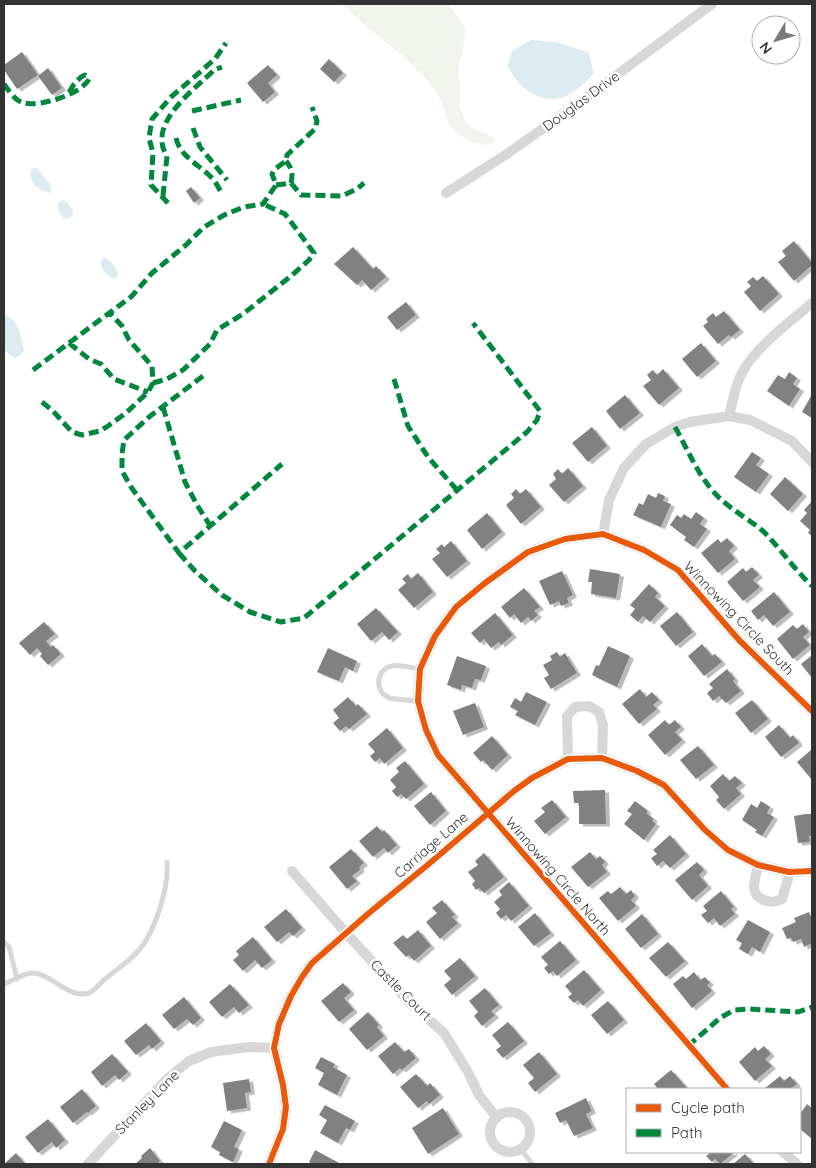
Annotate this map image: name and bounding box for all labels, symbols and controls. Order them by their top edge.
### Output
north arrow [751,15,801,65]
text: N [755,38,776,58]
street label: Douglas Drive [539,67,623,135]
street label: Winnowing Circle South [680,557,798,679]
street label: Carriage Lane [390,808,472,882]
street label: Winnowing Circle North [502,813,614,939]
street label: Castle Court [367,956,436,1025]
street label: Stanley Lane [111,1066,183,1138]
legend [626,1088,801,1153]
text: Cycle path [671,1098,745,1117]
text: Path [671,1123,703,1142]

